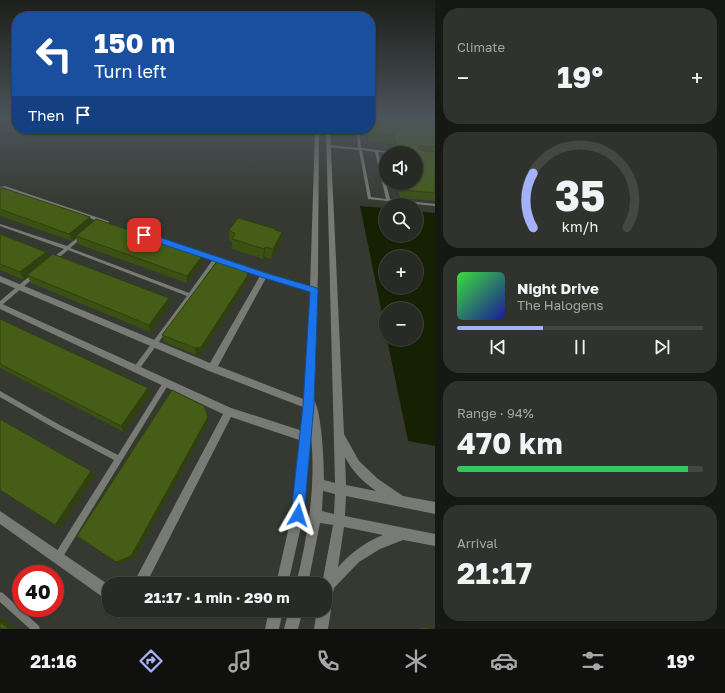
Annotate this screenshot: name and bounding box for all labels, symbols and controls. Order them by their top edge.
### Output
text: 150 m [94,26,175,59]
icon: left [28,28,80,80]
text: Climate [457,39,505,55]
text: 19° [557,59,603,95]
text: Turn left [94,60,167,82]
text: − [457,64,469,91]
text: + [691,64,703,91]
icon: arrive [72,104,94,126]
text: Then [28,106,64,124]
map controls [379,146,423,346]
button: sound [379,146,423,190]
text: 35 [555,170,605,220]
button: search [379,198,423,242]
pin [127,218,161,252]
text: km/h [562,218,598,235]
icon: arrive [133,224,155,246]
button: + [379,250,423,294]
text: Night Drive [517,279,599,297]
text: The Halogens [517,297,603,313]
button: − [379,302,423,346]
icon: previous [487,336,509,358]
icon: pause [569,336,591,358]
icon: next [651,336,673,358]
text: Range · 94% [457,405,534,421]
text: 470 km [457,425,563,461]
position arrow [277,494,319,536]
text: Arrival [457,535,498,551]
text: 21:17 [457,555,532,591]
speed limit sign: 40 [12,565,64,617]
text: 21:17 · 1 min · 290 m [144,588,290,606]
icon: directions [137,647,165,675]
icon: music [226,647,254,675]
icon: phone [314,647,342,675]
icon: climate [402,647,430,675]
icon: car [490,647,518,675]
icon: filters [579,647,607,675]
text: 21:16 [30,650,77,672]
text: 19° [667,650,695,672]

